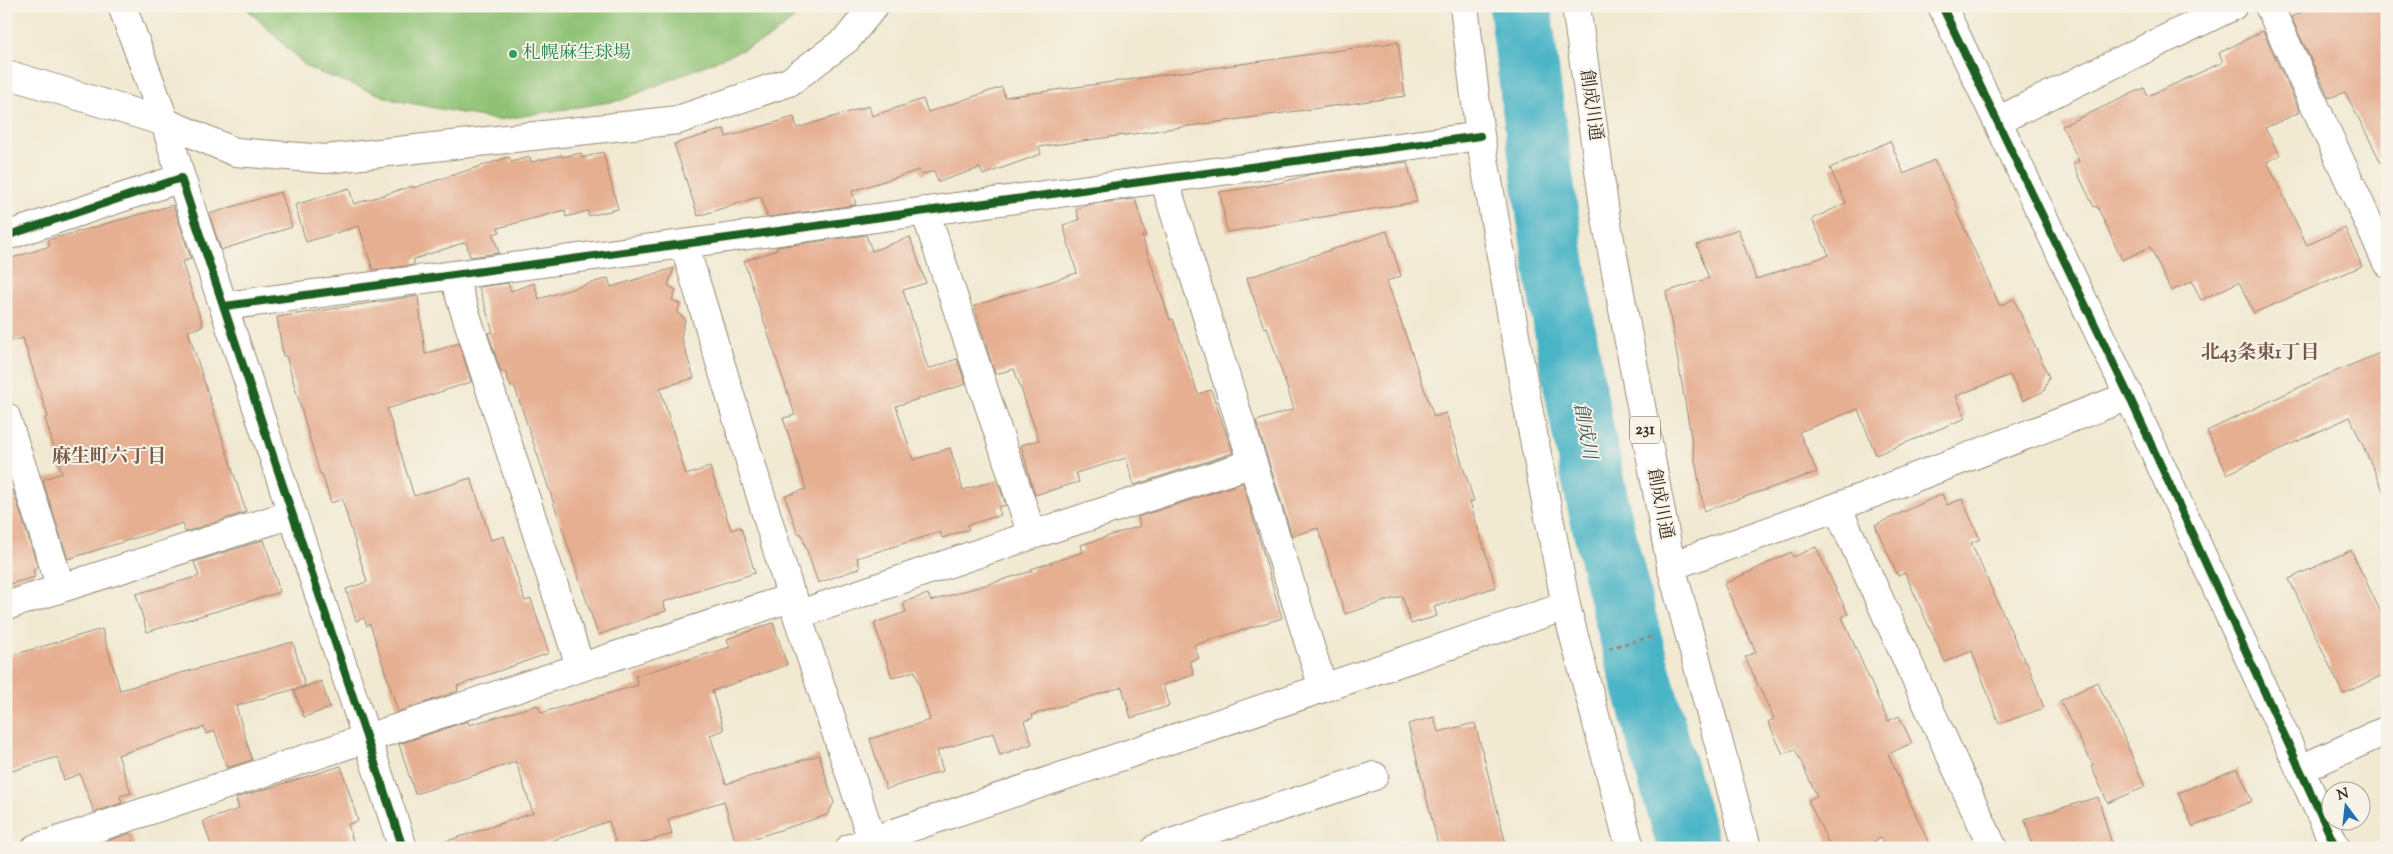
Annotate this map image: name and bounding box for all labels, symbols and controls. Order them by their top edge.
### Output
place label: 札幌麻生球場 [523,41,631,67]
marker: 札幌麻生球場 [507,48,519,60]
street label: 創成川通 [1572,68,1608,142]
district label: 北43条東1丁目 [2201,340,2319,367]
water label: 創成川 [1566,401,1603,463]
road number: 231 [1630,416,1660,444]
district label: 麻生町六丁目 [52,444,166,471]
street label: 創成川通 [1639,466,1679,542]
north arrow [2320,782,2370,832]
text: N [2335,784,2351,806]

